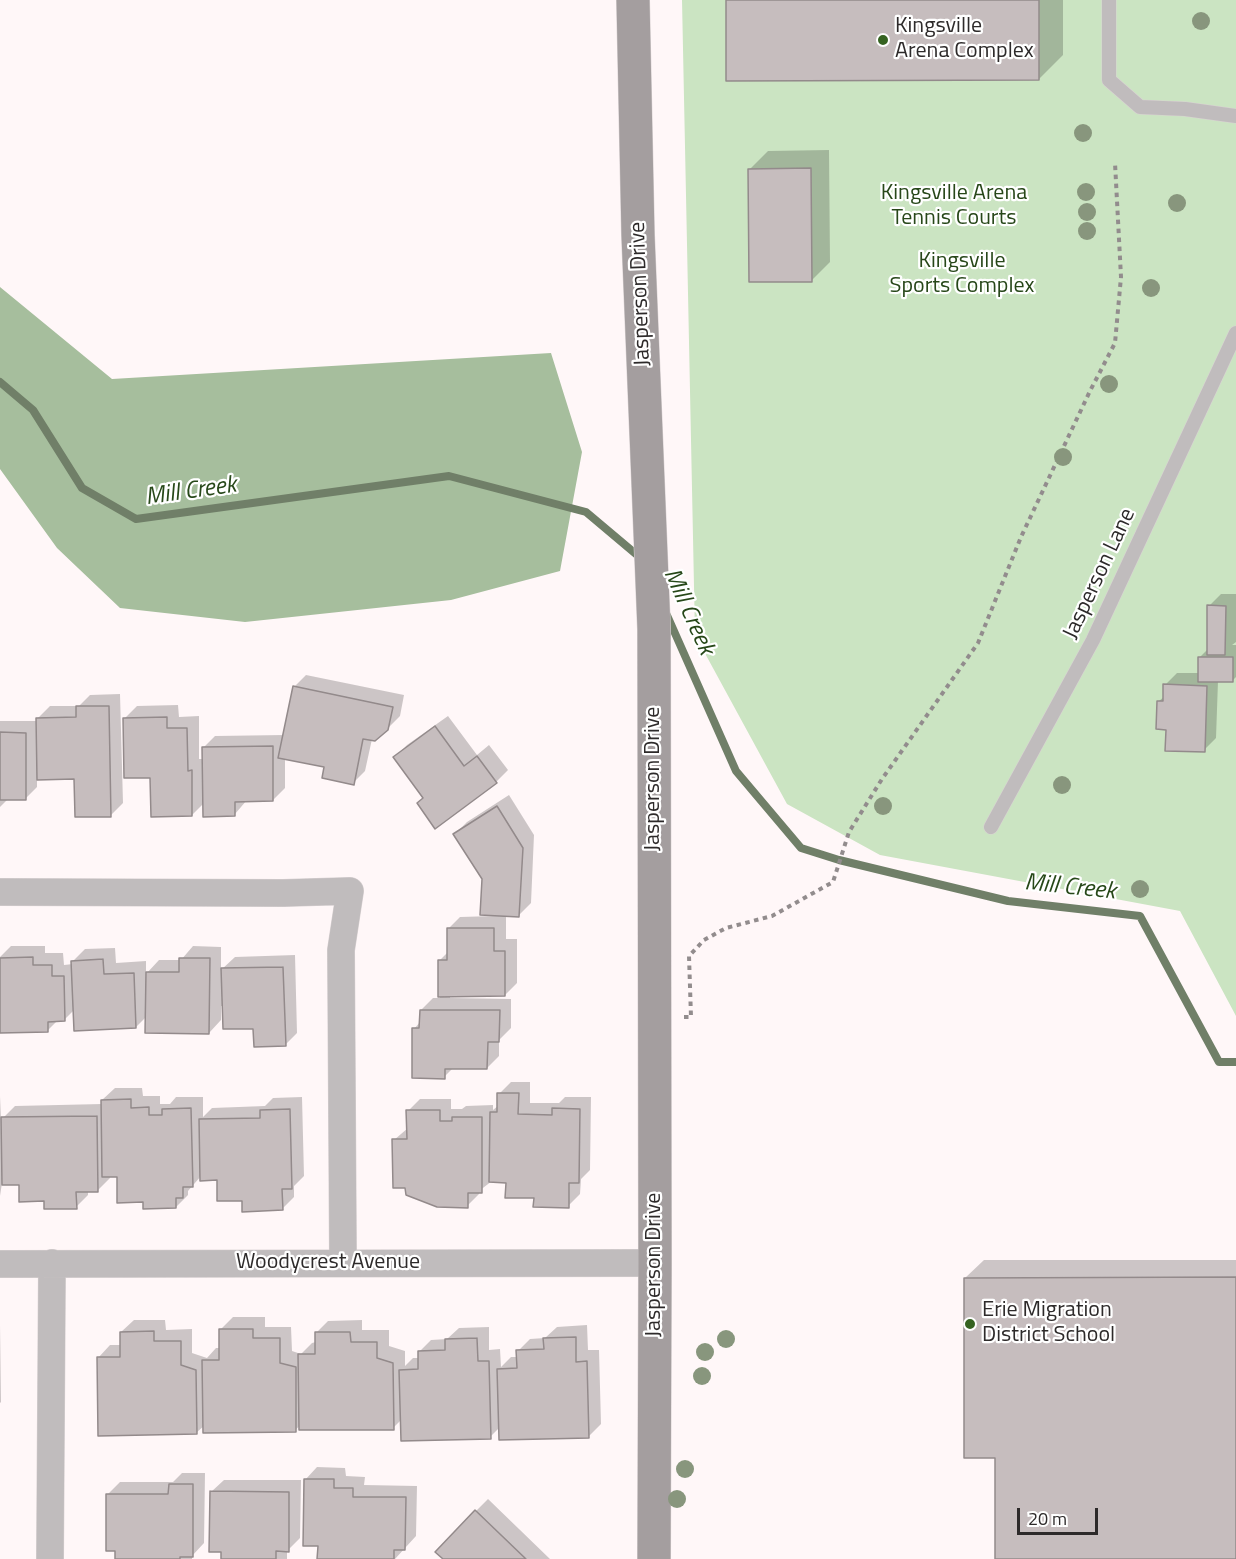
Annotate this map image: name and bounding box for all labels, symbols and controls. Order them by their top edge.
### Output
place label: Kingsville Arena Complex [895,14,1034,66]
marker: Kingsville Arena Complex [876,33,890,47]
park label: Kingsville Arena Tennis Courts [881,181,1027,232]
street label: Jasperson Drive [625,221,657,367]
park label: Kingsville Sports Complex [890,249,1034,300]
water label: Mill Creek [144,471,238,513]
street label: Jasperson Lane [1058,505,1142,643]
water label: Mill Creek [656,564,720,660]
street label: Jasperson Drive [641,707,667,851]
water label: Mill Creek [1023,869,1117,907]
street label: Jasperson Drive [642,1193,668,1337]
street label: Woodycrest Avenue [236,1250,420,1276]
place label: Erie Migration District School [982,1298,1115,1350]
marker: Erie Migration District School [963,1317,977,1331]
scale bar [1020,1496,1101,1534]
text: 20 m [1028,1505,1067,1532]

